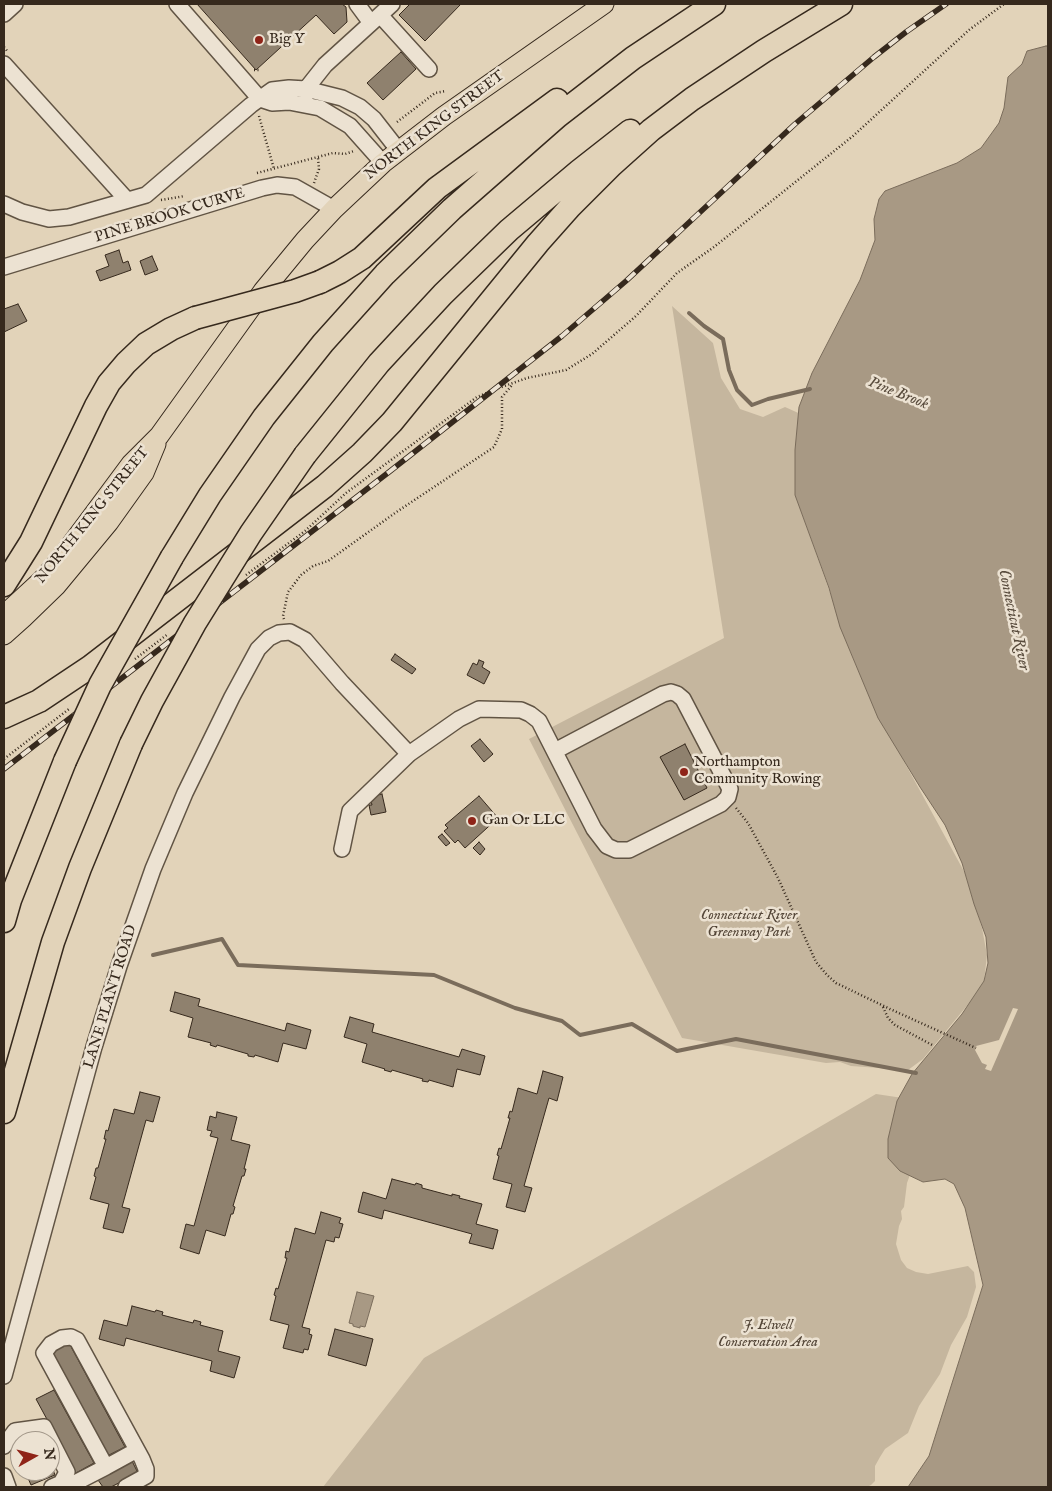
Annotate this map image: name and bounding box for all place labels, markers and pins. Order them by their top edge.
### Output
place label: Big Y [269,31,305,49]
marker: Big Y [253,34,265,46]
place label: Northampton Community Rowing [694,754,821,789]
marker: Northampton Community Rowing [678,766,690,778]
place label: Gan Or LLC [482,812,565,830]
marker: Gan Or LLC [466,815,478,827]

